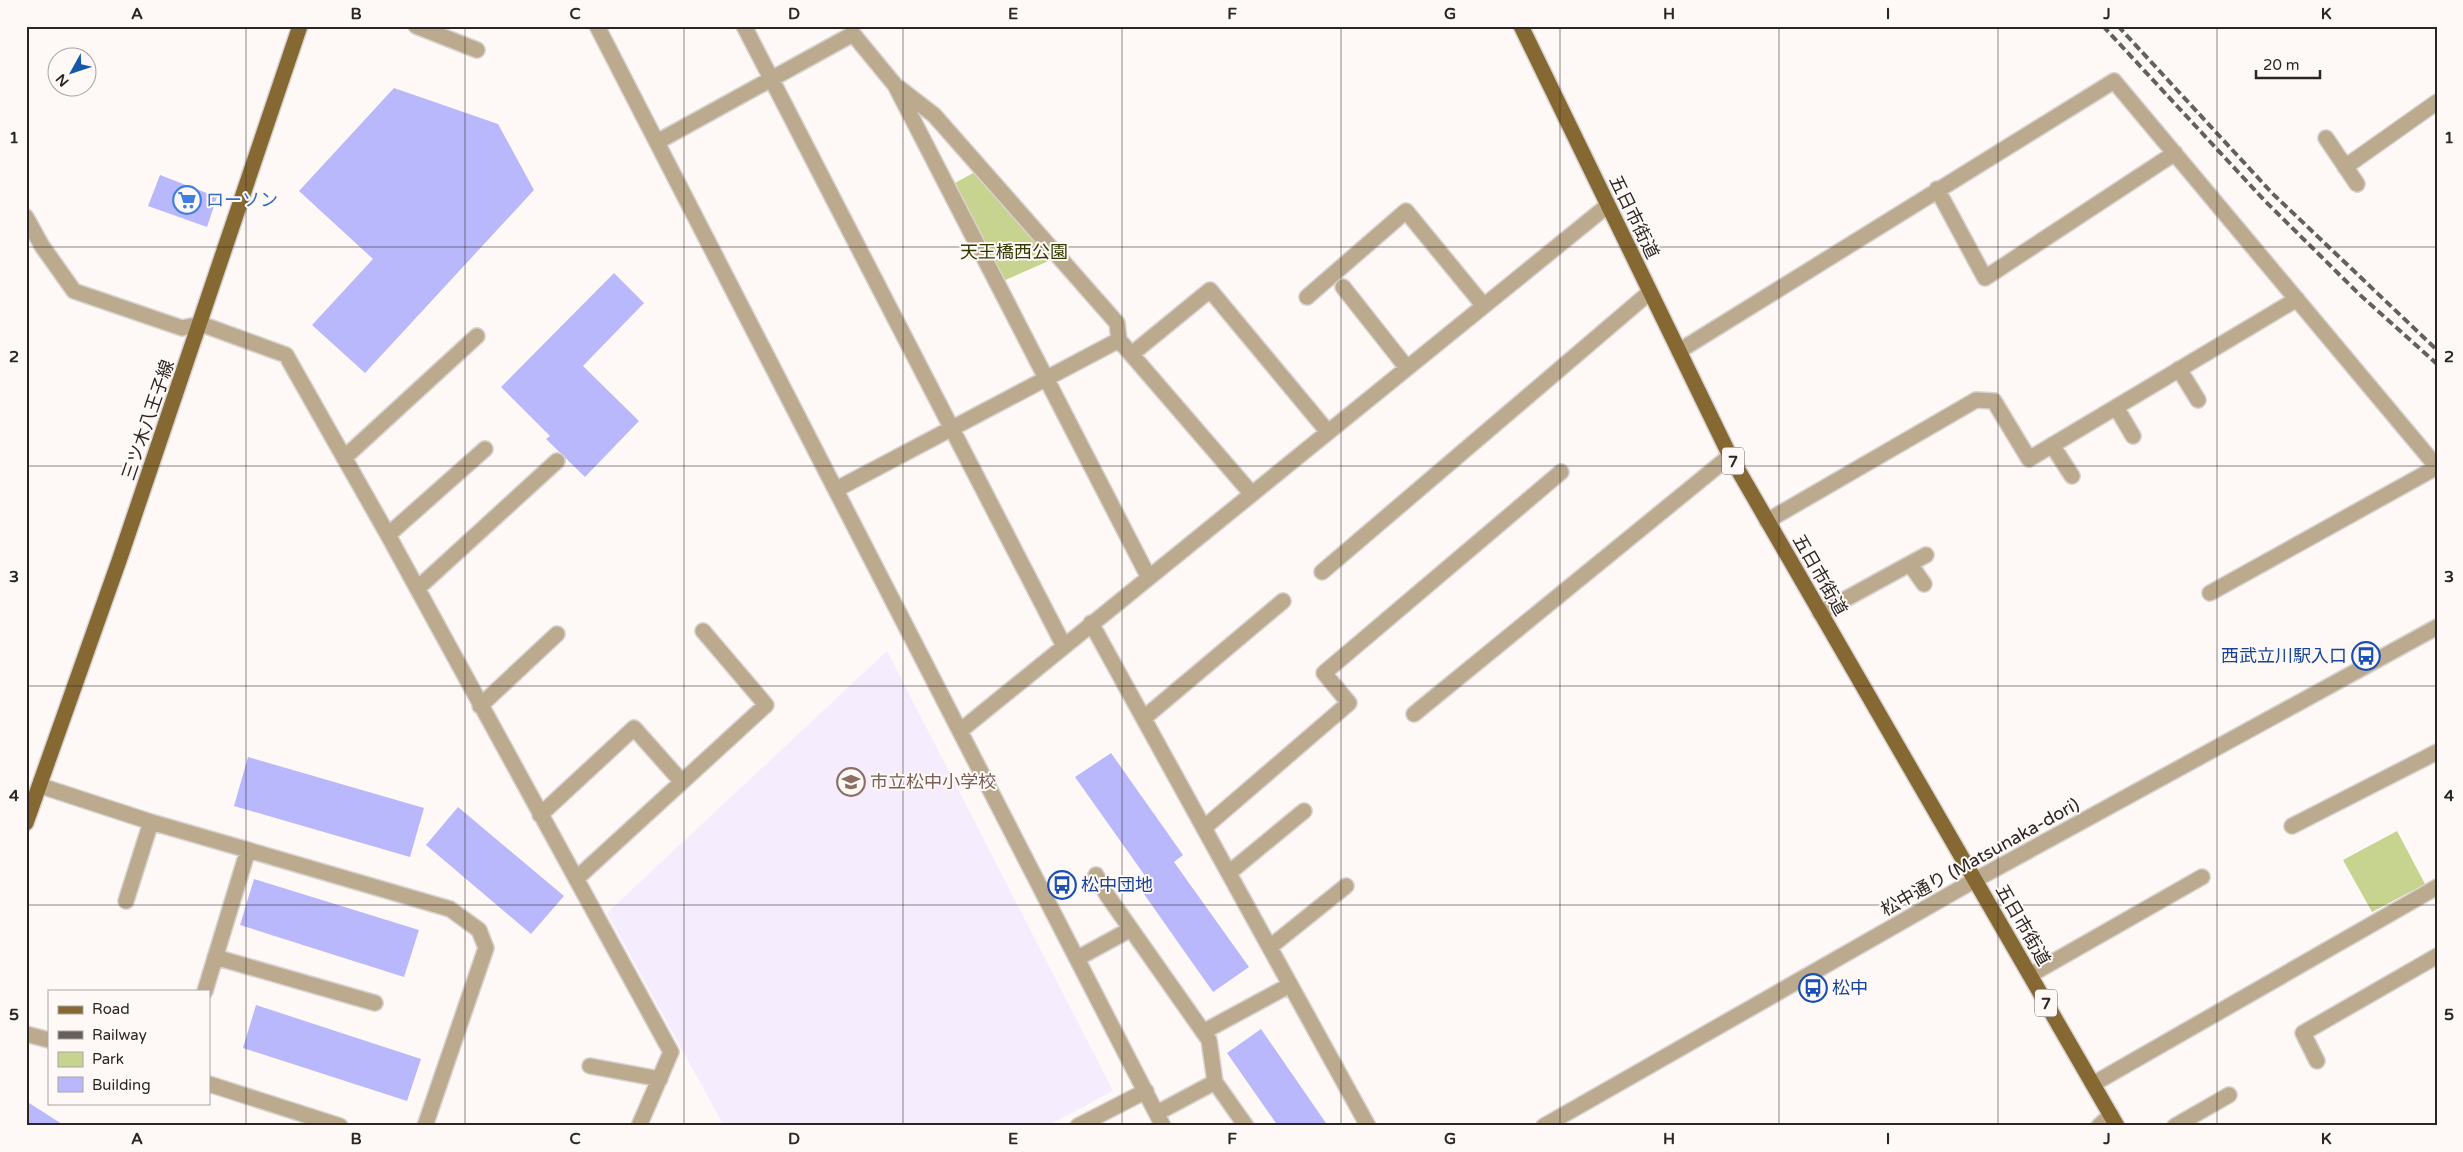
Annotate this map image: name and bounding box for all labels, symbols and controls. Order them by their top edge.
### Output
text: A [131,4,143,24]
text: B [350,4,362,24]
text: C [569,4,581,24]
text: D [788,4,800,24]
text: E [1008,4,1018,24]
text: F [1227,4,1237,24]
text: G [1444,4,1456,24]
text: H [1663,4,1675,24]
text: I [1886,4,1890,24]
text: J [2102,4,2111,24]
text: K [2321,4,2332,24]
north arrow [48,48,98,98]
scale bar [2256,48,2319,80]
text: 20 m [2263,56,2300,74]
text: N [52,70,73,90]
text: 1 [9,128,19,148]
text: 1 [2444,128,2454,148]
street label: 五日市街道 [1604,172,1664,262]
supermarket icon: ローソン [172,185,202,215]
place label: ローソン [206,189,278,211]
park label: 天王橋西公園 [960,241,1068,263]
text: 2 [9,347,19,367]
text: 2 [2444,347,2454,367]
street label: 三ツ木八王子線 [117,357,179,483]
road number: 7 [1722,448,1744,474]
street label: 五日市街道 [1788,531,1852,619]
text: 3 [9,567,19,587]
text: 3 [2444,567,2454,587]
bus stop icon: 西武立川駅入口 [2351,641,2381,671]
place label: 西武立川駅入口 [2221,645,2347,667]
school or university icon: 市立松中小学校 [836,767,866,797]
place label: 市立松中小学校 [870,771,996,793]
text: 4 [9,786,19,806]
text: 4 [2444,786,2454,806]
street label: 松中通り (Matsunaka-dori) [1877,793,2083,921]
bus stop icon: 松中団地 [1047,870,1077,900]
place label: 松中団地 [1081,874,1153,896]
street label: 五日市街道 [1991,881,2055,969]
bus stop icon: 松中 [1798,973,1828,1003]
place label: 松中 [1832,977,1868,999]
legend [48,990,210,1104]
road number: 7 [2035,990,2057,1016]
text: Road [92,1000,130,1018]
text: 5 [9,1005,19,1025]
text: 5 [2444,1005,2454,1025]
text: Railway [92,1026,147,1044]
text: Park [92,1050,124,1068]
text: Building [92,1076,151,1094]
text: A [131,1129,143,1149]
text: B [350,1129,362,1149]
text: C [569,1129,581,1149]
text: D [788,1129,800,1149]
text: E [1008,1129,1018,1149]
text: F [1227,1129,1237,1149]
text: G [1444,1129,1456,1149]
text: H [1663,1129,1675,1149]
text: I [1886,1129,1890,1149]
text: J [2102,1129,2111,1149]
text: K [2321,1129,2332,1149]

